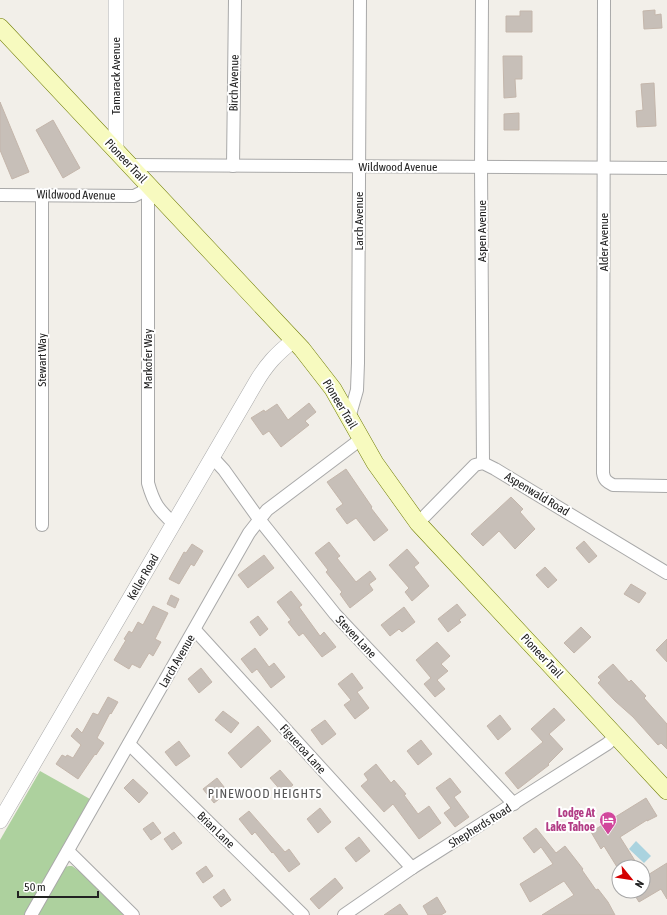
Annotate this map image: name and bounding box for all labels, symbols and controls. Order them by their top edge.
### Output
street label: Tamarack Avenue [109,37,123,115]
street label: Birch Avenue [227,54,241,112]
street label: Pioneer Trail [102,136,151,187]
street label: Wildwood Avenue [358,160,438,174]
street label: Wildwood Avenue [36,187,116,203]
street label: Larch Avenue [352,192,366,250]
street label: Aspen Avenue [475,200,489,262]
street label: Alder Avenue [597,213,611,271]
street label: Markofer Way [141,329,155,389]
street label: Stewart Way [35,333,49,387]
street label: Pioneer Trail [320,377,361,432]
street label: Aspenwald Road [502,469,572,519]
street label: Keller Road [124,551,162,603]
street label: Steven Lane [333,613,379,661]
street label: Pioneer Trail [518,631,567,682]
street label: Larch Avenue [156,632,198,690]
street label: Figueroa Lane [277,721,329,777]
district label: PINEWOOD HEIGHTS [208,786,322,801]
street label: Shepherds Road [446,801,514,851]
place label: Lodge At Lake Tahoe [546,806,596,834]
street label: Brian Lane [194,809,238,851]
hotel icon: Lodge At Lake Tahoe [598,810,618,835]
north arrow [611,859,651,899]
scale bar [18,873,98,899]
text: N [633,878,646,890]
text: 50 m [24,880,46,894]

